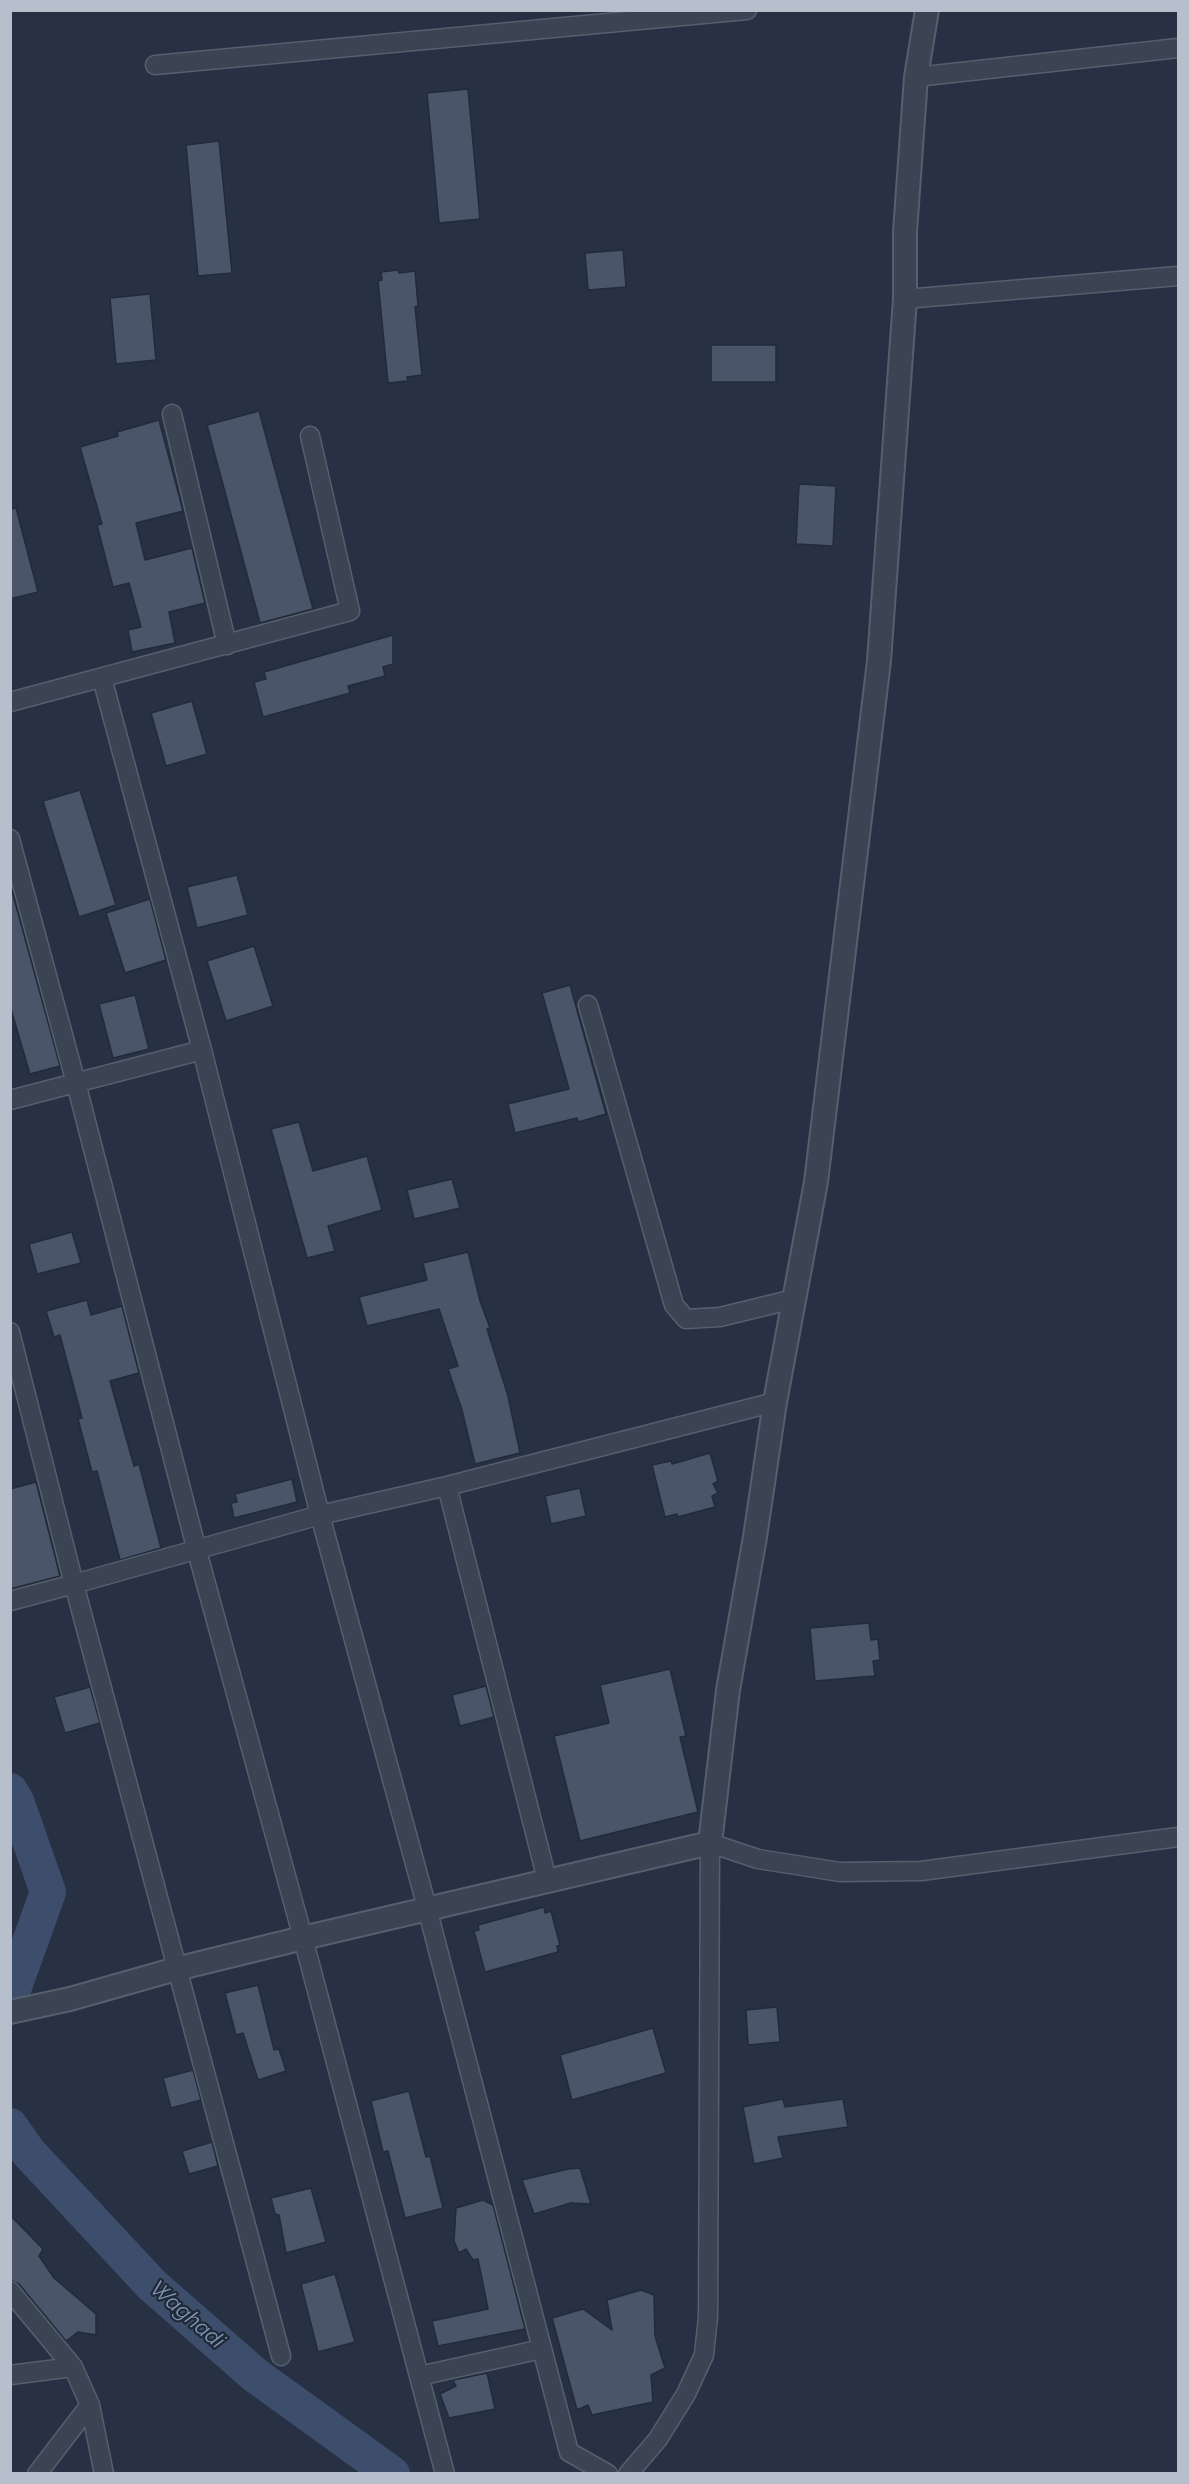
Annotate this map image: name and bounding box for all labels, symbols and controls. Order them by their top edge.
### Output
water label: Waghadi [144,2275,230,2355]

